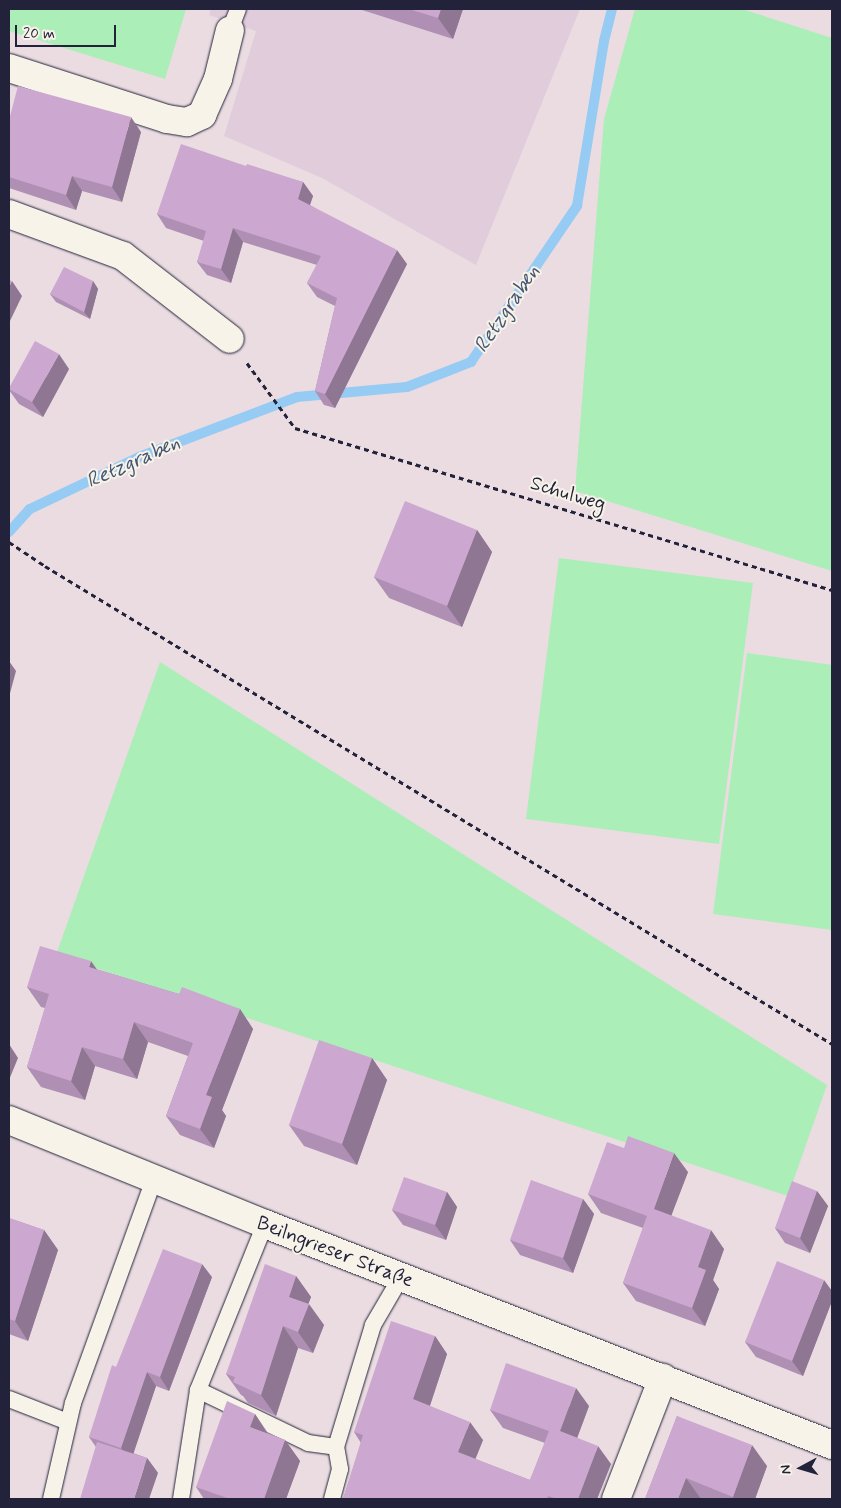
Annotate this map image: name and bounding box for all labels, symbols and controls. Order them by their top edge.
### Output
scale bar [18,15,119,47]
text: 20 m [23,24,55,44]
water label: Retzgraben [469,260,545,358]
water label: Retzgraben [82,430,184,494]
street label: Schulweg [527,471,609,517]
street label: Beilngrieser Straße [253,1211,417,1293]
north arrow [776,1443,826,1493]
text: N [777,1464,796,1475]

